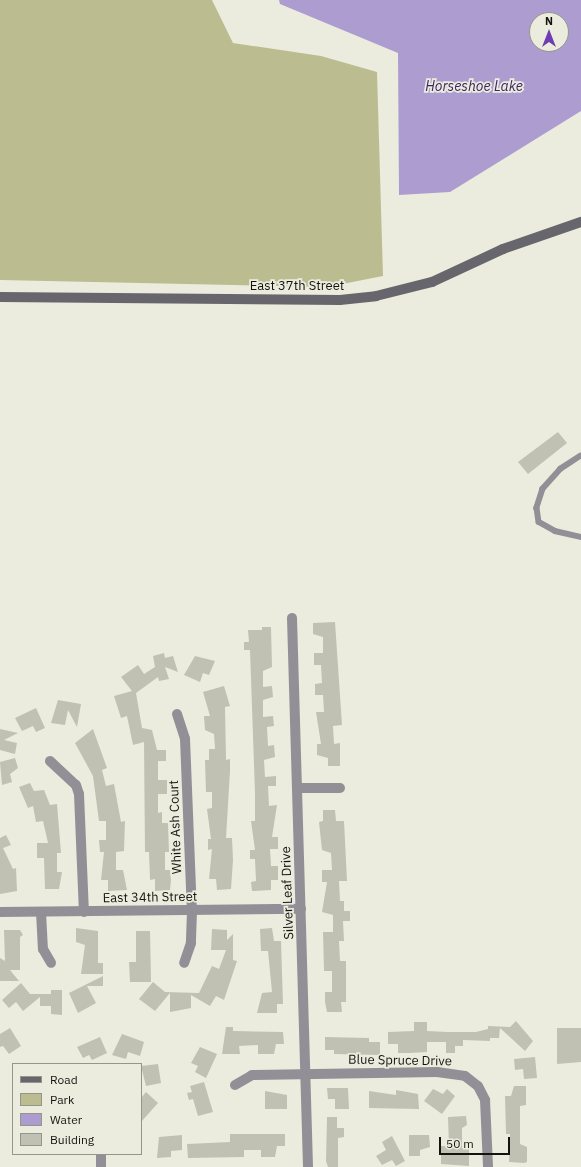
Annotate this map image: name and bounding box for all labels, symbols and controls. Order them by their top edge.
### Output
north arrow [529,12,569,52]
text: N [545,14,553,28]
water label: Horseshoe Lake [425,78,523,94]
street label: East 37th Street [250,278,344,294]
street label: White Ash Court [167,780,185,874]
street label: Silver Leaf Drive [279,846,297,940]
street label: East 34th Street [103,889,197,907]
street label: Blue Spruce Drive [348,1052,452,1070]
legend [12,1063,142,1155]
text: Road [50,1072,78,1087]
text: Park [50,1092,74,1107]
text: Water [50,1112,82,1127]
scale bar [441,1129,512,1155]
text: Building [50,1132,94,1147]
text: 50 m [446,1136,474,1151]

